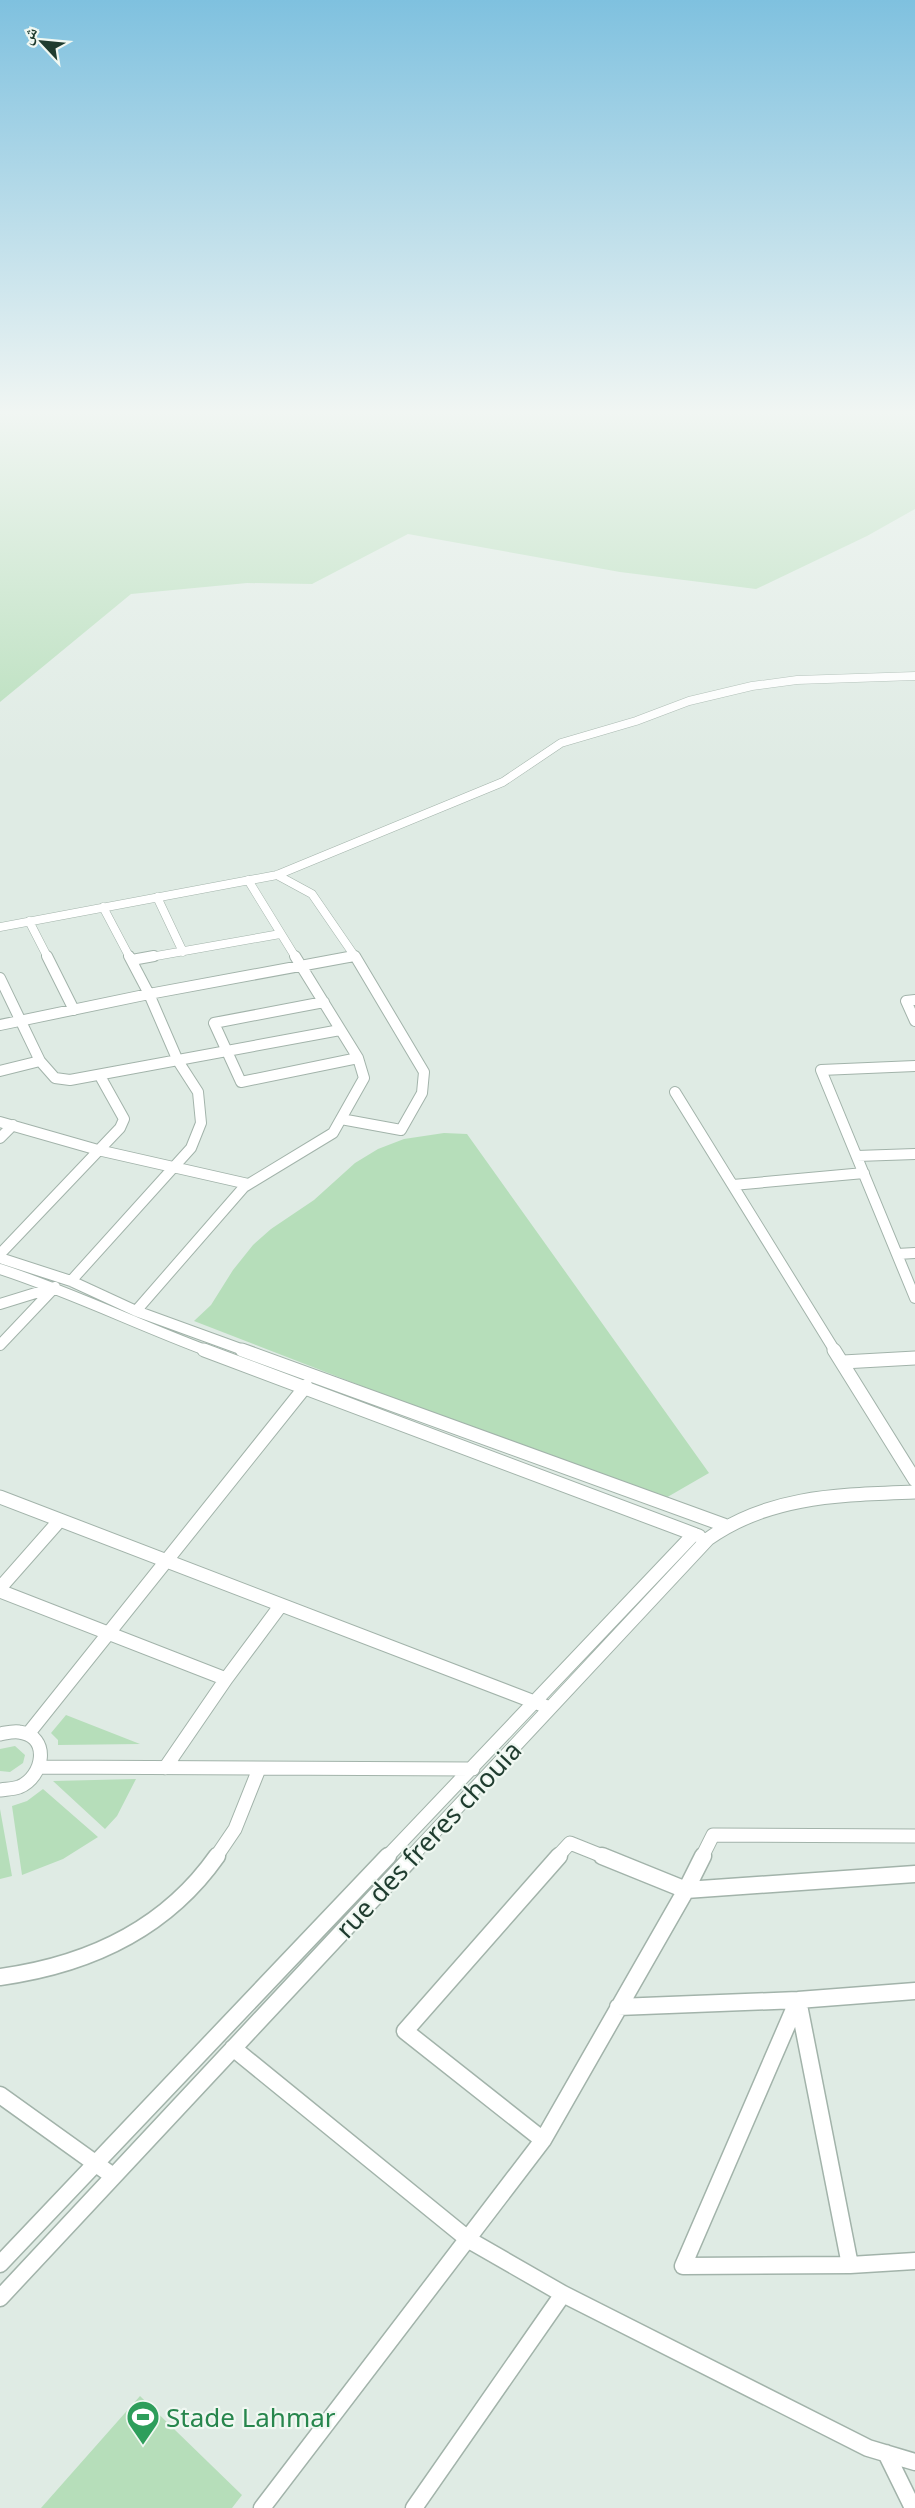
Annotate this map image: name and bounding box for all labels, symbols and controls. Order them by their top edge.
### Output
north arrow [12,12,72,72]
text: ش [15,23,42,48]
street label: rue des freres chouia [327,1732,529,1946]
sports icon: Stade Lahmar [125,2399,161,2446]
place label: Stade Lahmar [166,2399,336,2435]

